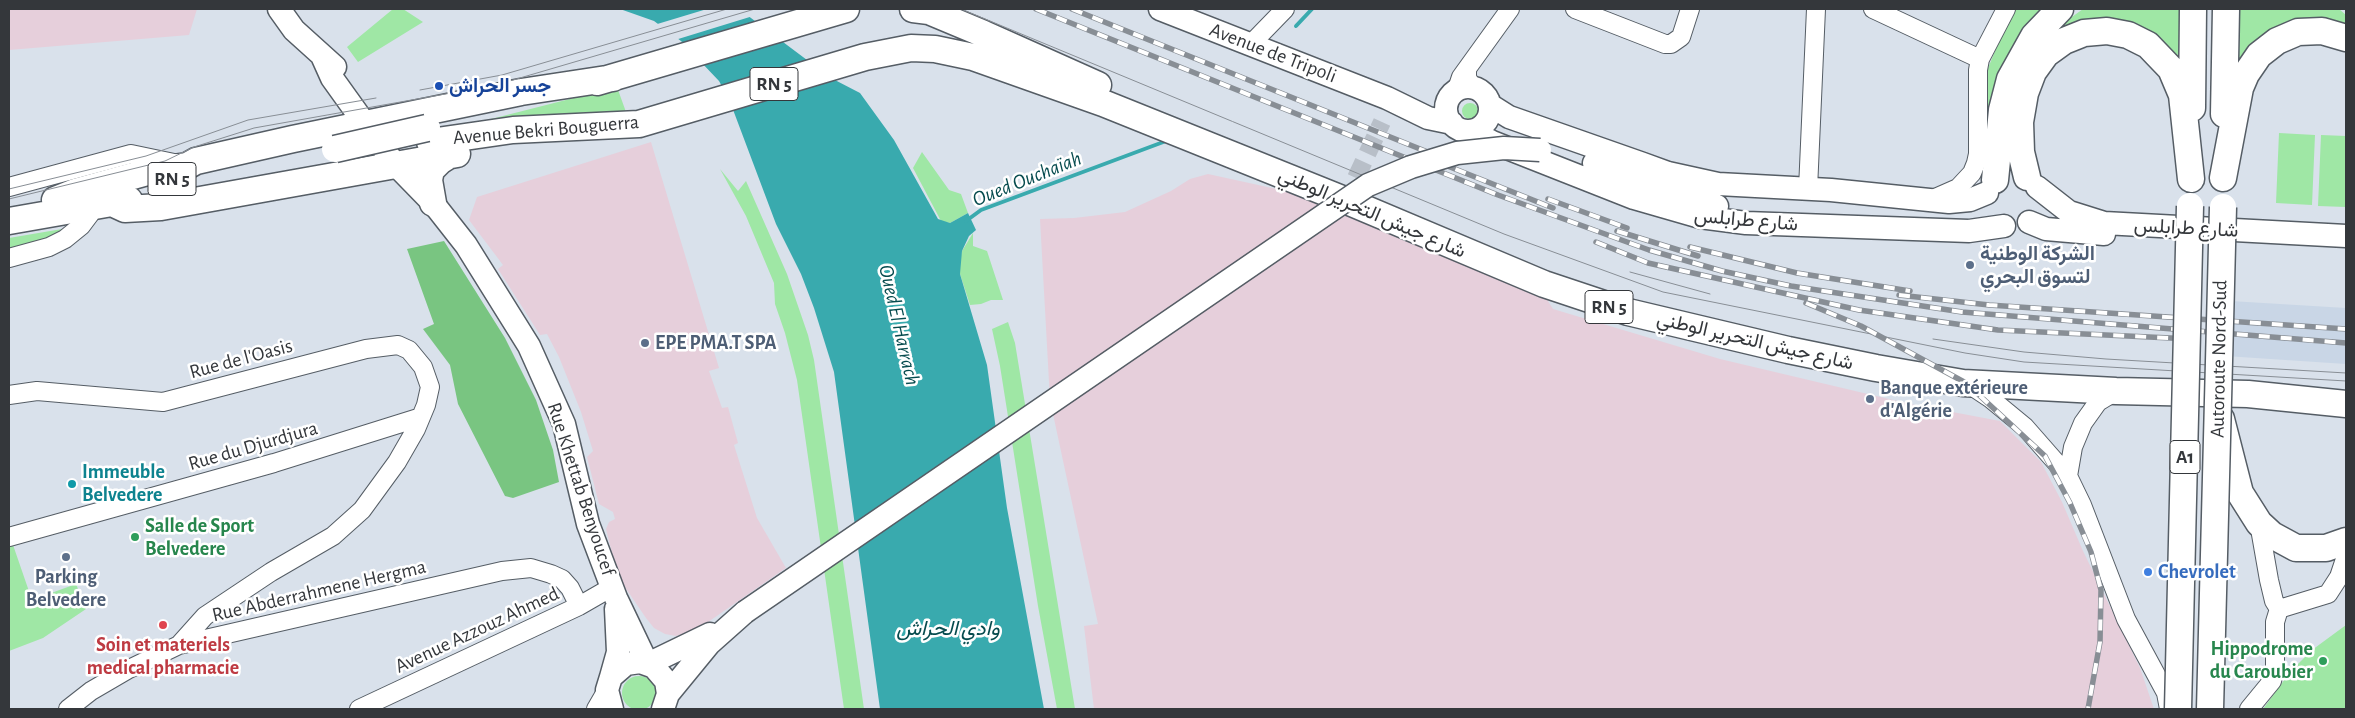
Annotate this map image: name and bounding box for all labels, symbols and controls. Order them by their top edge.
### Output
street label: Avenue de Tripoli [1206,18,1340,88]
road number: RN 5 [750,68,798,100]
place label: جسر الحراش [449,74,551,98]
marker: جسر الحراش [433,80,445,92]
street label: Avenue Bekri Bouguerra [452,110,640,150]
water label: Oued Ouchaïah [969,146,1085,212]
road number: RN 5 [148,162,196,195]
street label: شارع جيش التحرير الوطني [1275,163,1469,263]
street label: شارع طرابلس [1693,203,1799,237]
street label: شارع طرابلس [2133,213,2239,243]
place label: الشركة الوطنية لتسوق البحري [1980,242,2095,289]
marker: الشركة الوطنية لتسوق البحري [1964,259,1976,271]
water label: Oued El Harrach [873,262,925,388]
street label: Autoroute Nord-Sud [2206,280,2232,438]
road number: RN 5 [1585,290,1633,324]
street label: شارع جيش التحرير الوطني [1654,307,1856,375]
place label: EPE PMA.T SPA [655,331,776,355]
street label: Rue de l'Oasis [187,334,295,384]
marker: EPE PMA.T SPA [639,337,651,349]
place label: Banque extérieure d'Algérie [1880,376,2028,423]
marker: Banque extérieure d'Algérie [1864,393,1876,405]
street label: Rue Khettab Benyoucef [542,399,620,579]
street label: Rue du Djurdjura [185,416,321,476]
road number: A1 [2170,441,2200,474]
place label: Immeuble Belvedere [82,460,165,507]
marker: Immeuble Belvedere [66,478,78,490]
place label: Salle de Sport Belvedere [145,514,254,561]
marker: Salle de Sport Belvedere [129,531,141,543]
marker: Parking Belvedere [60,551,72,563]
street label: Rue Abderrahmene Hergma [210,555,428,627]
place label: Chevrolet [2158,560,2236,584]
place label: Parking Belvedere [26,565,106,612]
marker: Chevrolet [2142,566,2154,578]
street label: Avenue Azzouz Ahmed [391,581,563,679]
water label: وادي الحراش [896,616,1000,642]
marker: Soin et materiels medical pharmacie [157,619,169,631]
place label: Soin et materiels medical pharmacie [87,633,239,680]
place label: Hippodrome du Caroubier [2210,637,2313,684]
marker: Hippodrome du Caroubier [2317,655,2329,667]

